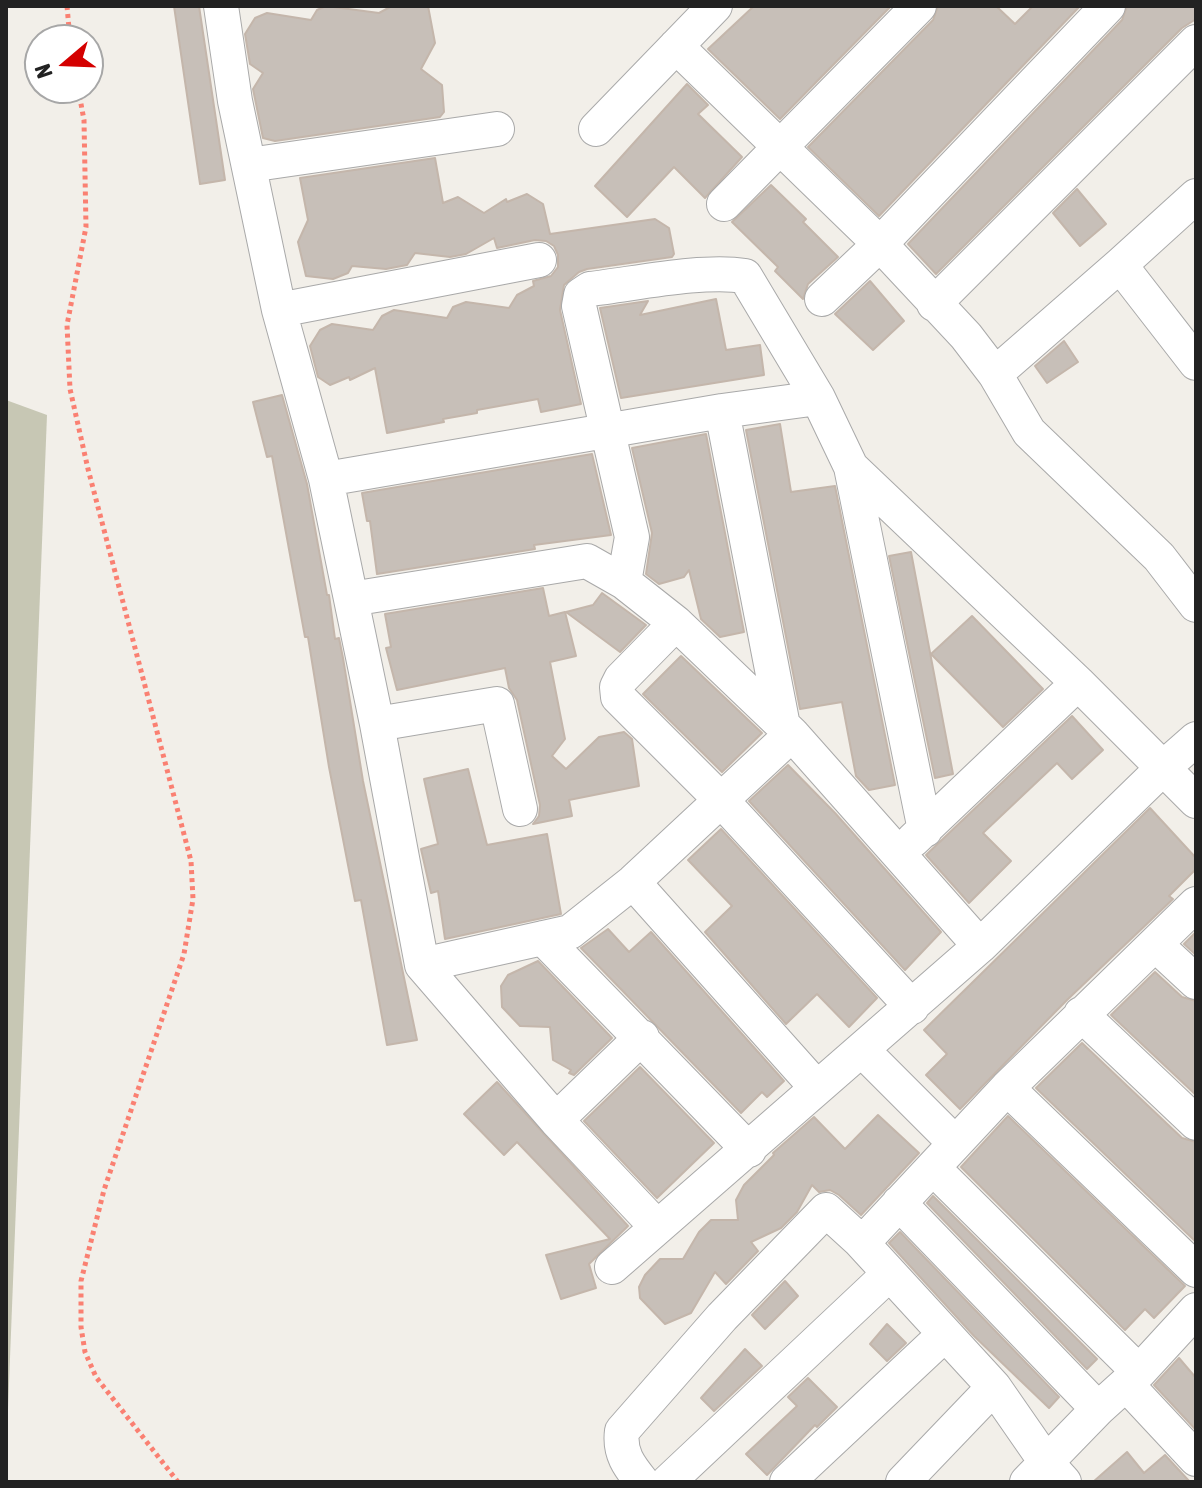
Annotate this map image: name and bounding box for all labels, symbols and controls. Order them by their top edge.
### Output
north arrow [24,24,104,104]
text: N [29,61,58,82]

